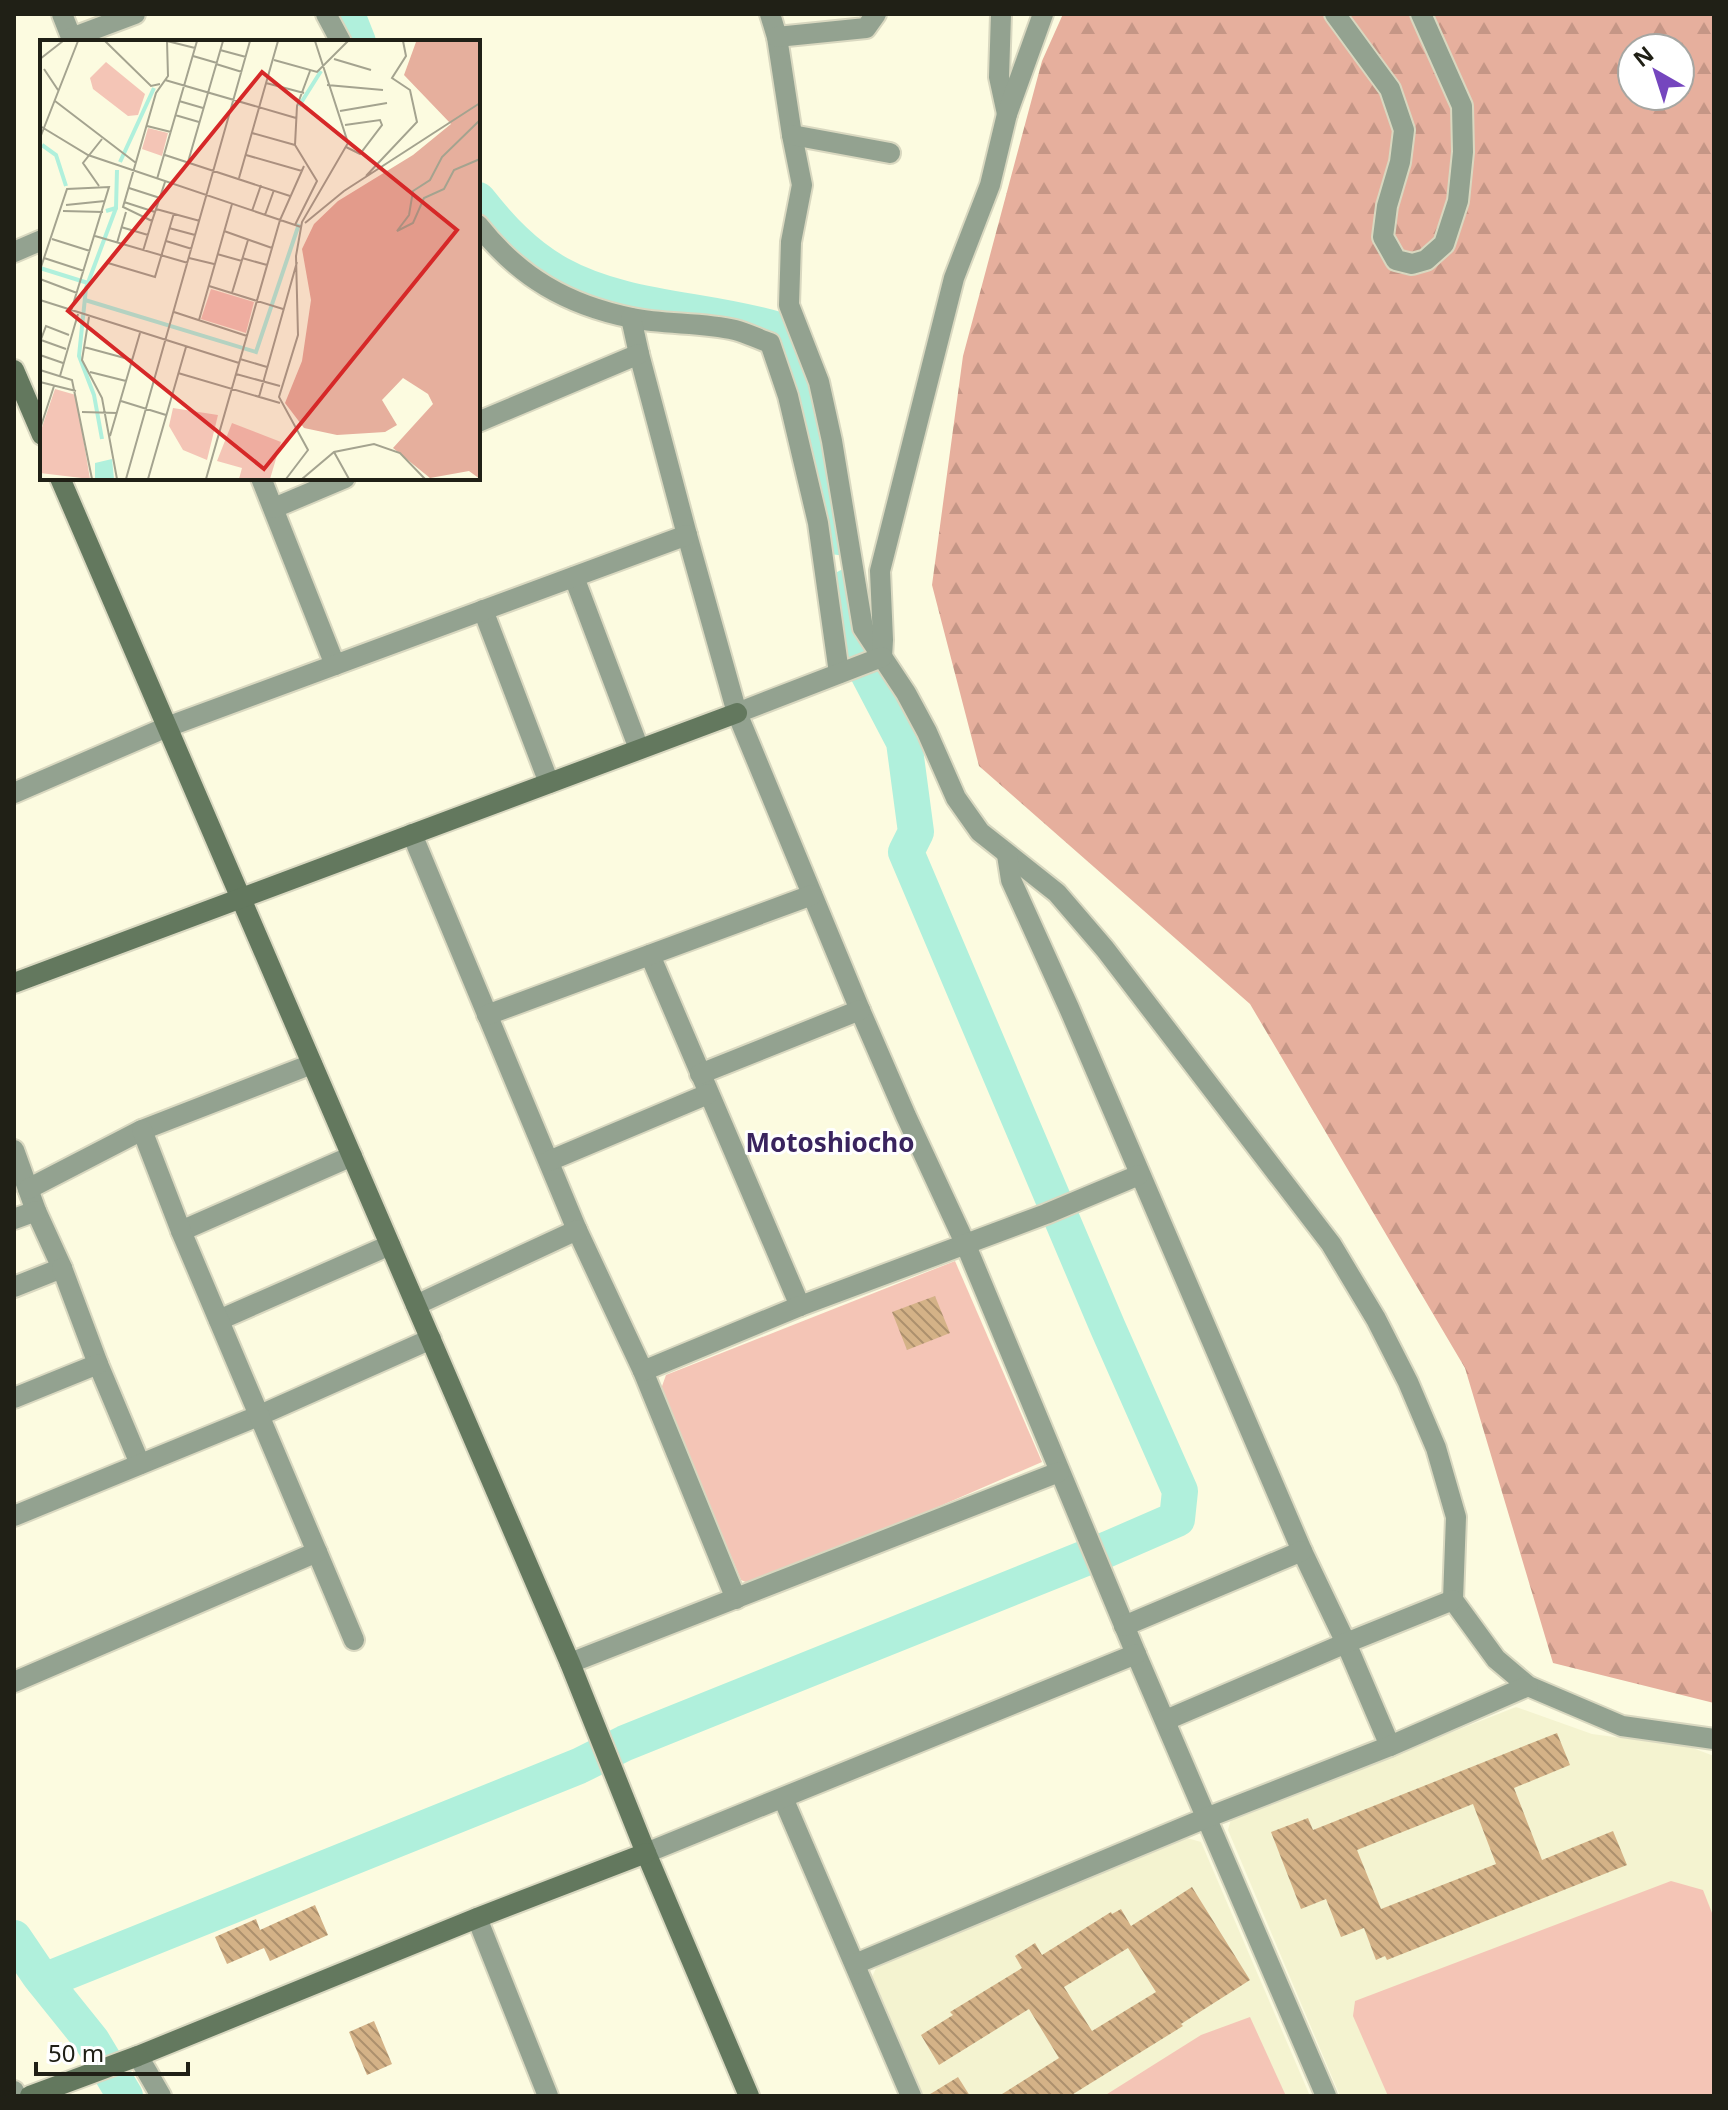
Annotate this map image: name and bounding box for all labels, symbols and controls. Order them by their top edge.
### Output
north arrow [1616,32,1696,112]
text: N [1626,38,1659,73]
inset map [40,40,480,480]
district label: Motoshiocho [746,1124,914,1160]
scale bar [36,2026,188,2076]
text: 50 m [48,2036,104,2069]

